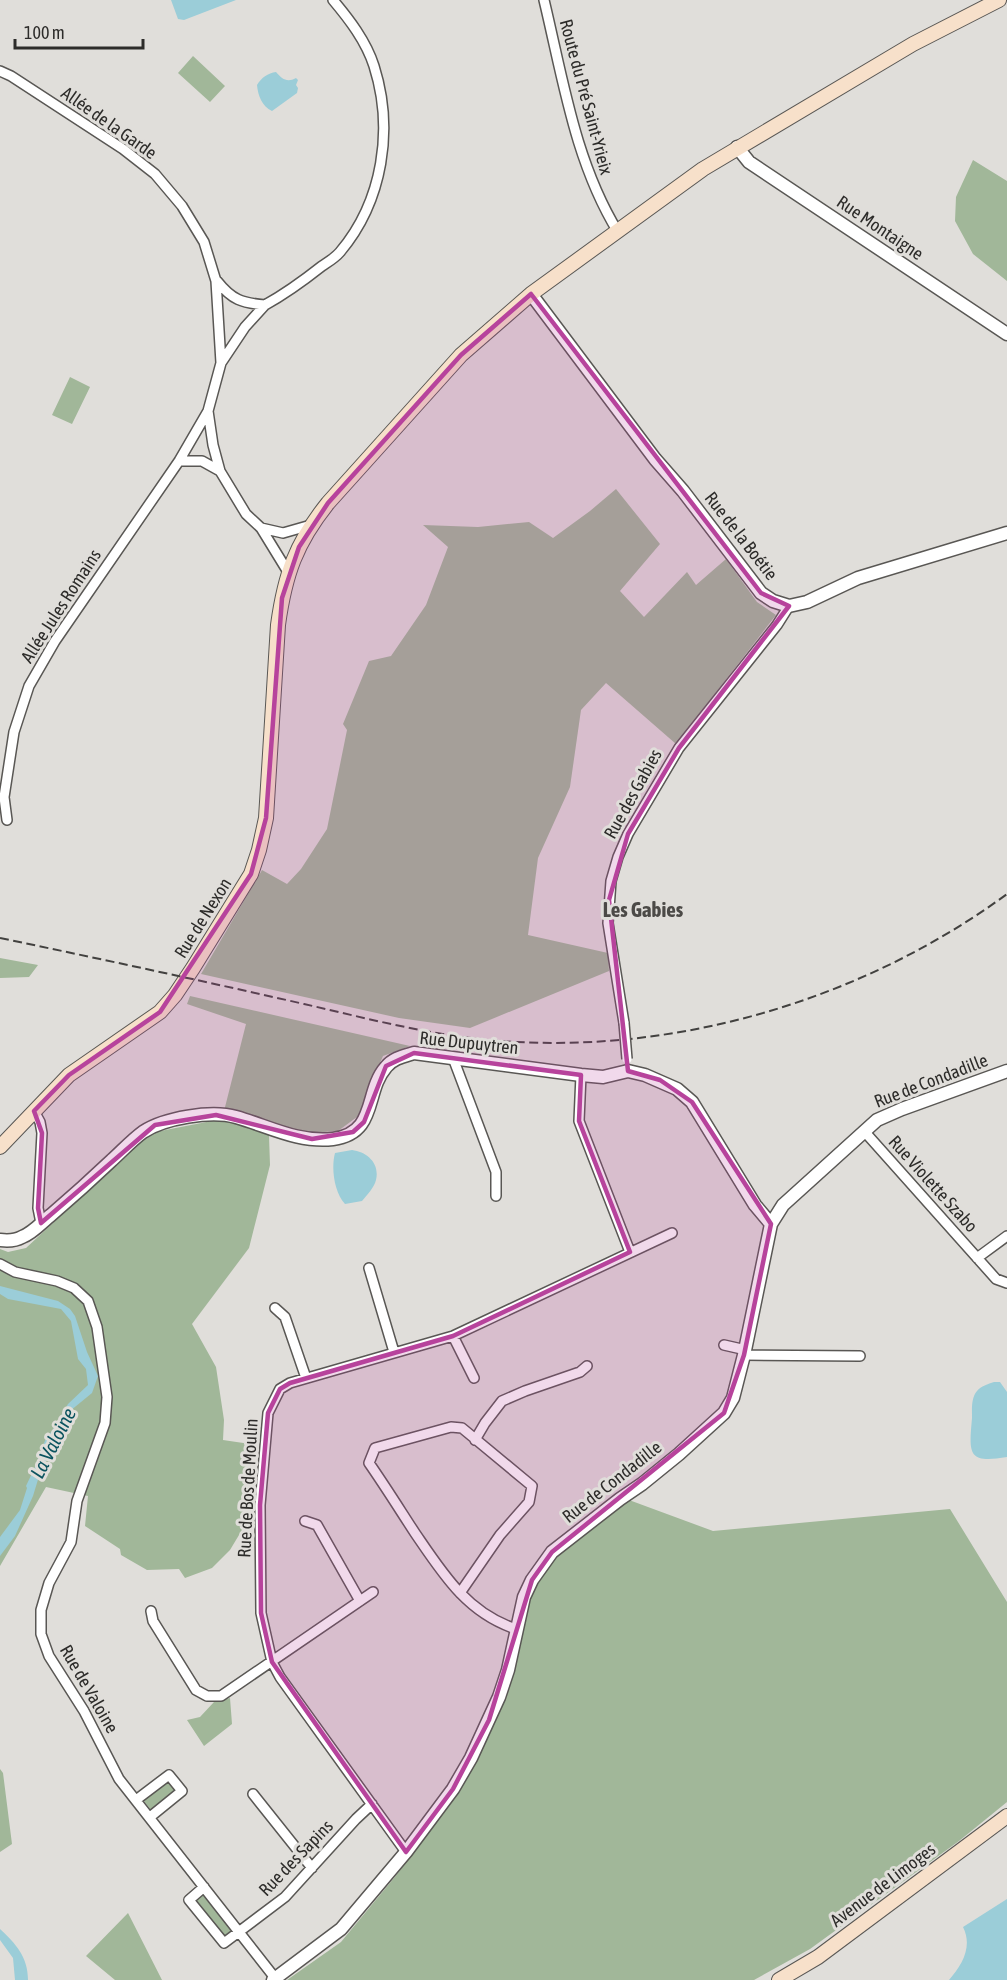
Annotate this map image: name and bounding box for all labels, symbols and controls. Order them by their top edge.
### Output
scale bar [15,12,142,50]
street label: Route du Pré Saint-Yrieix [556,17,617,177]
text: 100 m [24,22,65,43]
street label: Allée de la Garde [58,82,161,163]
street label: Rue Montaigne [833,191,928,264]
street label: Rue de la Boétie [701,488,782,584]
street label: Allée Jules Romains [16,545,105,666]
street label: Rue des Gabies [599,745,666,842]
street label: Rue de Nexon [170,874,235,962]
district label: Les Gabies [603,897,684,921]
street label: Rue Dupuytren [419,1027,519,1058]
street label: Rue de Condadille [871,1049,991,1112]
street label: Rue Violette Szabo [885,1131,982,1236]
water label: La Valoine [25,1404,80,1482]
street label: Rue de Bos de Moulin [233,1418,262,1558]
street label: Rue de Condadille [558,1436,665,1527]
street label: Rue de Valoine [56,1641,123,1737]
street label: Rue des Sapins [254,1815,337,1900]
street label: Avenue de Limoges [826,1838,939,1931]

